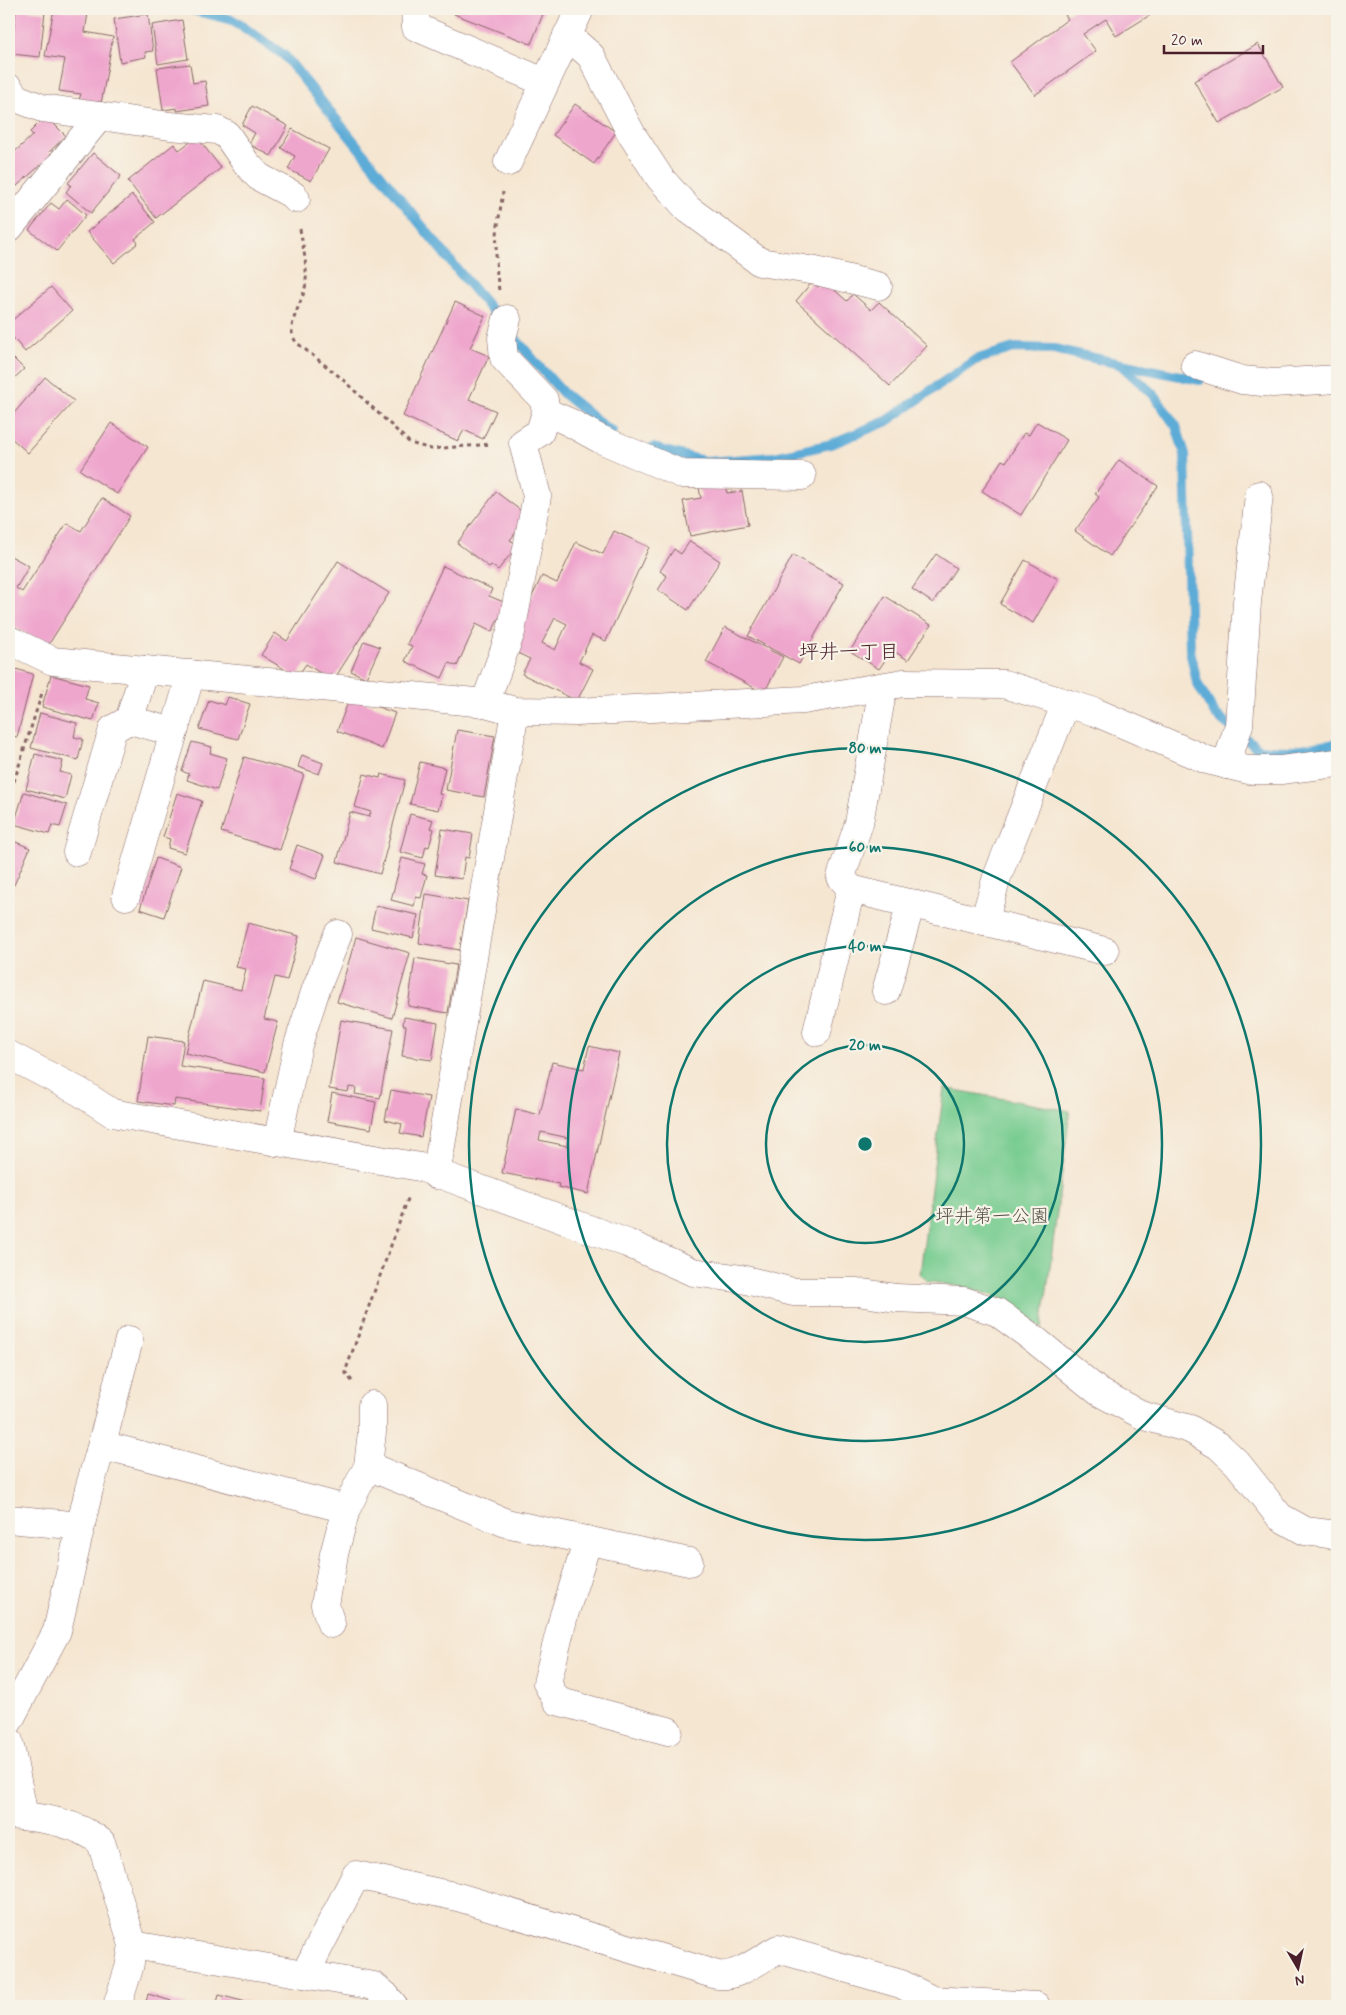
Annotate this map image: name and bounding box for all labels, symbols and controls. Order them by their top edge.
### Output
scale bar [1164,22,1262,54]
text: 20 m [1171,31,1203,51]
district label: 坪井一丁目 [799,639,899,666]
text: 80 m [848,739,882,759]
text: 60 m [849,838,881,858]
text: 40 m [848,937,882,957]
text: 20 m [849,1036,881,1056]
centre of rings [856,1135,874,1153]
park label: 坪井第一公園 [935,1204,1049,1229]
north arrow [1274,1942,1324,1992]
text: N [1294,1970,1306,1989]

